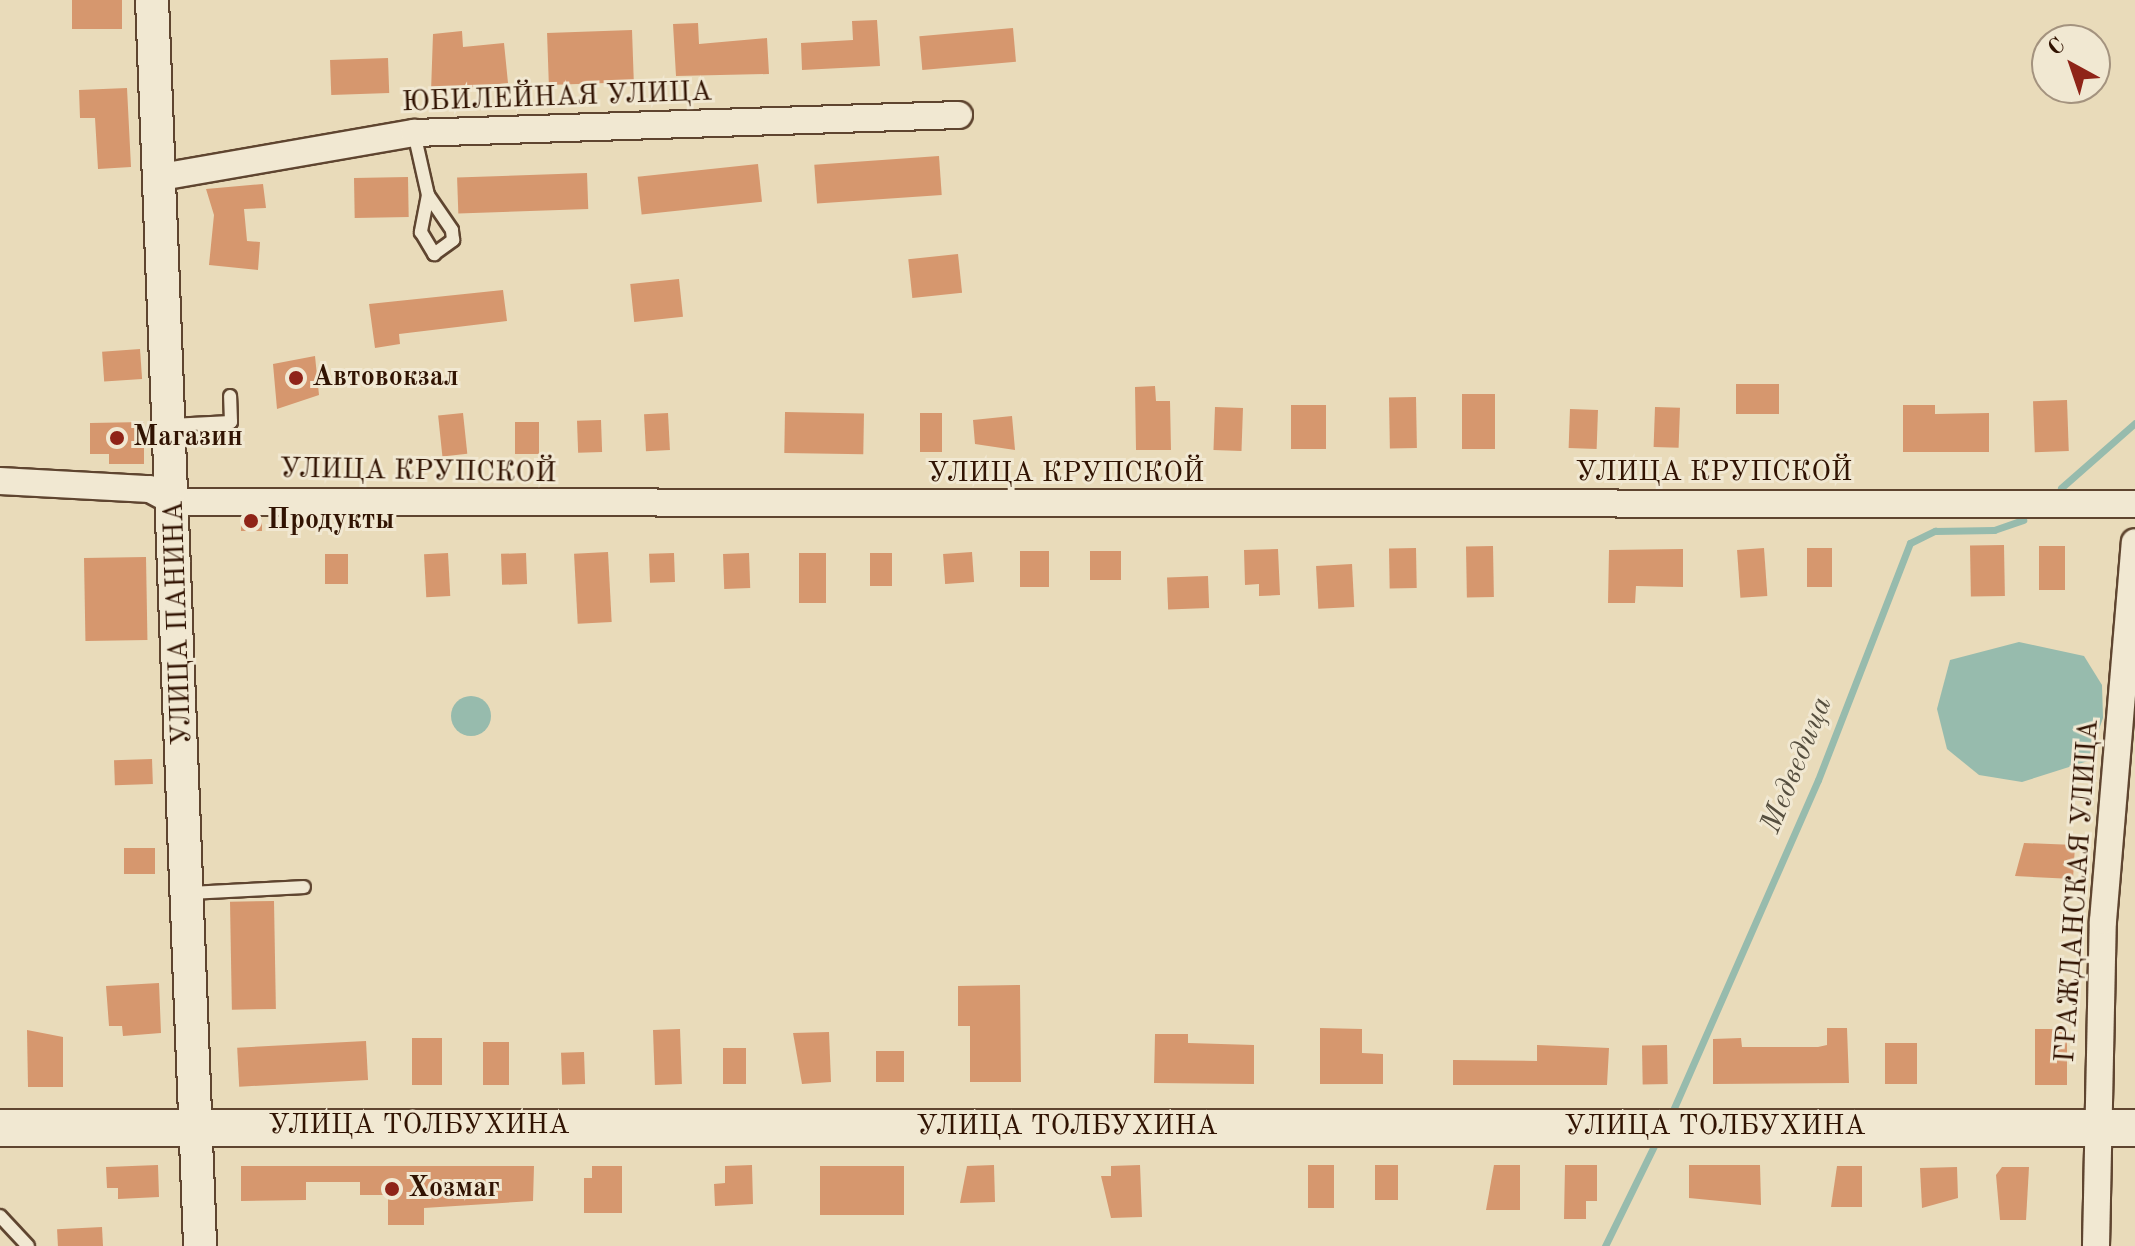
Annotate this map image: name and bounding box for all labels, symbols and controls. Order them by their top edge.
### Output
north arrow [2031,24,2111,104]
text: С [2044,34,2069,60]
street label: ЮБИЛЕЙНАЯ УЛИЦА [401,76,713,120]
place label: Автовокзал [312,361,459,395]
marker: Автовокзал [287,369,305,387]
place label: Магазин [133,421,243,455]
marker: Магазин [108,429,126,447]
street label: УЛИЦА КРУПСКОЙ [279,453,557,491]
street label: УЛИЦА КРУПСКОЙ [1576,456,1852,490]
street label: УЛИЦА КРУПСКОЙ [928,457,1204,491]
street label: УЛИЦА ПАНИНА [158,500,200,746]
place label: Продукты [267,504,395,538]
marker: Продукты [242,512,260,530]
water label: Медведица [1753,691,1841,839]
street label: ГРАЖДАНСКАЯ УЛИЦА [2049,718,2107,1064]
street label: УЛИЦА ТОЛБУХИНА [268,1109,570,1143]
street label: УЛИЦА ТОЛБУХИНА [916,1110,1218,1144]
street label: УЛИЦА ТОЛБУХИНА [1564,1110,1866,1144]
place label: Хозмаг [408,1172,500,1206]
marker: Хозмаг [383,1180,401,1198]

